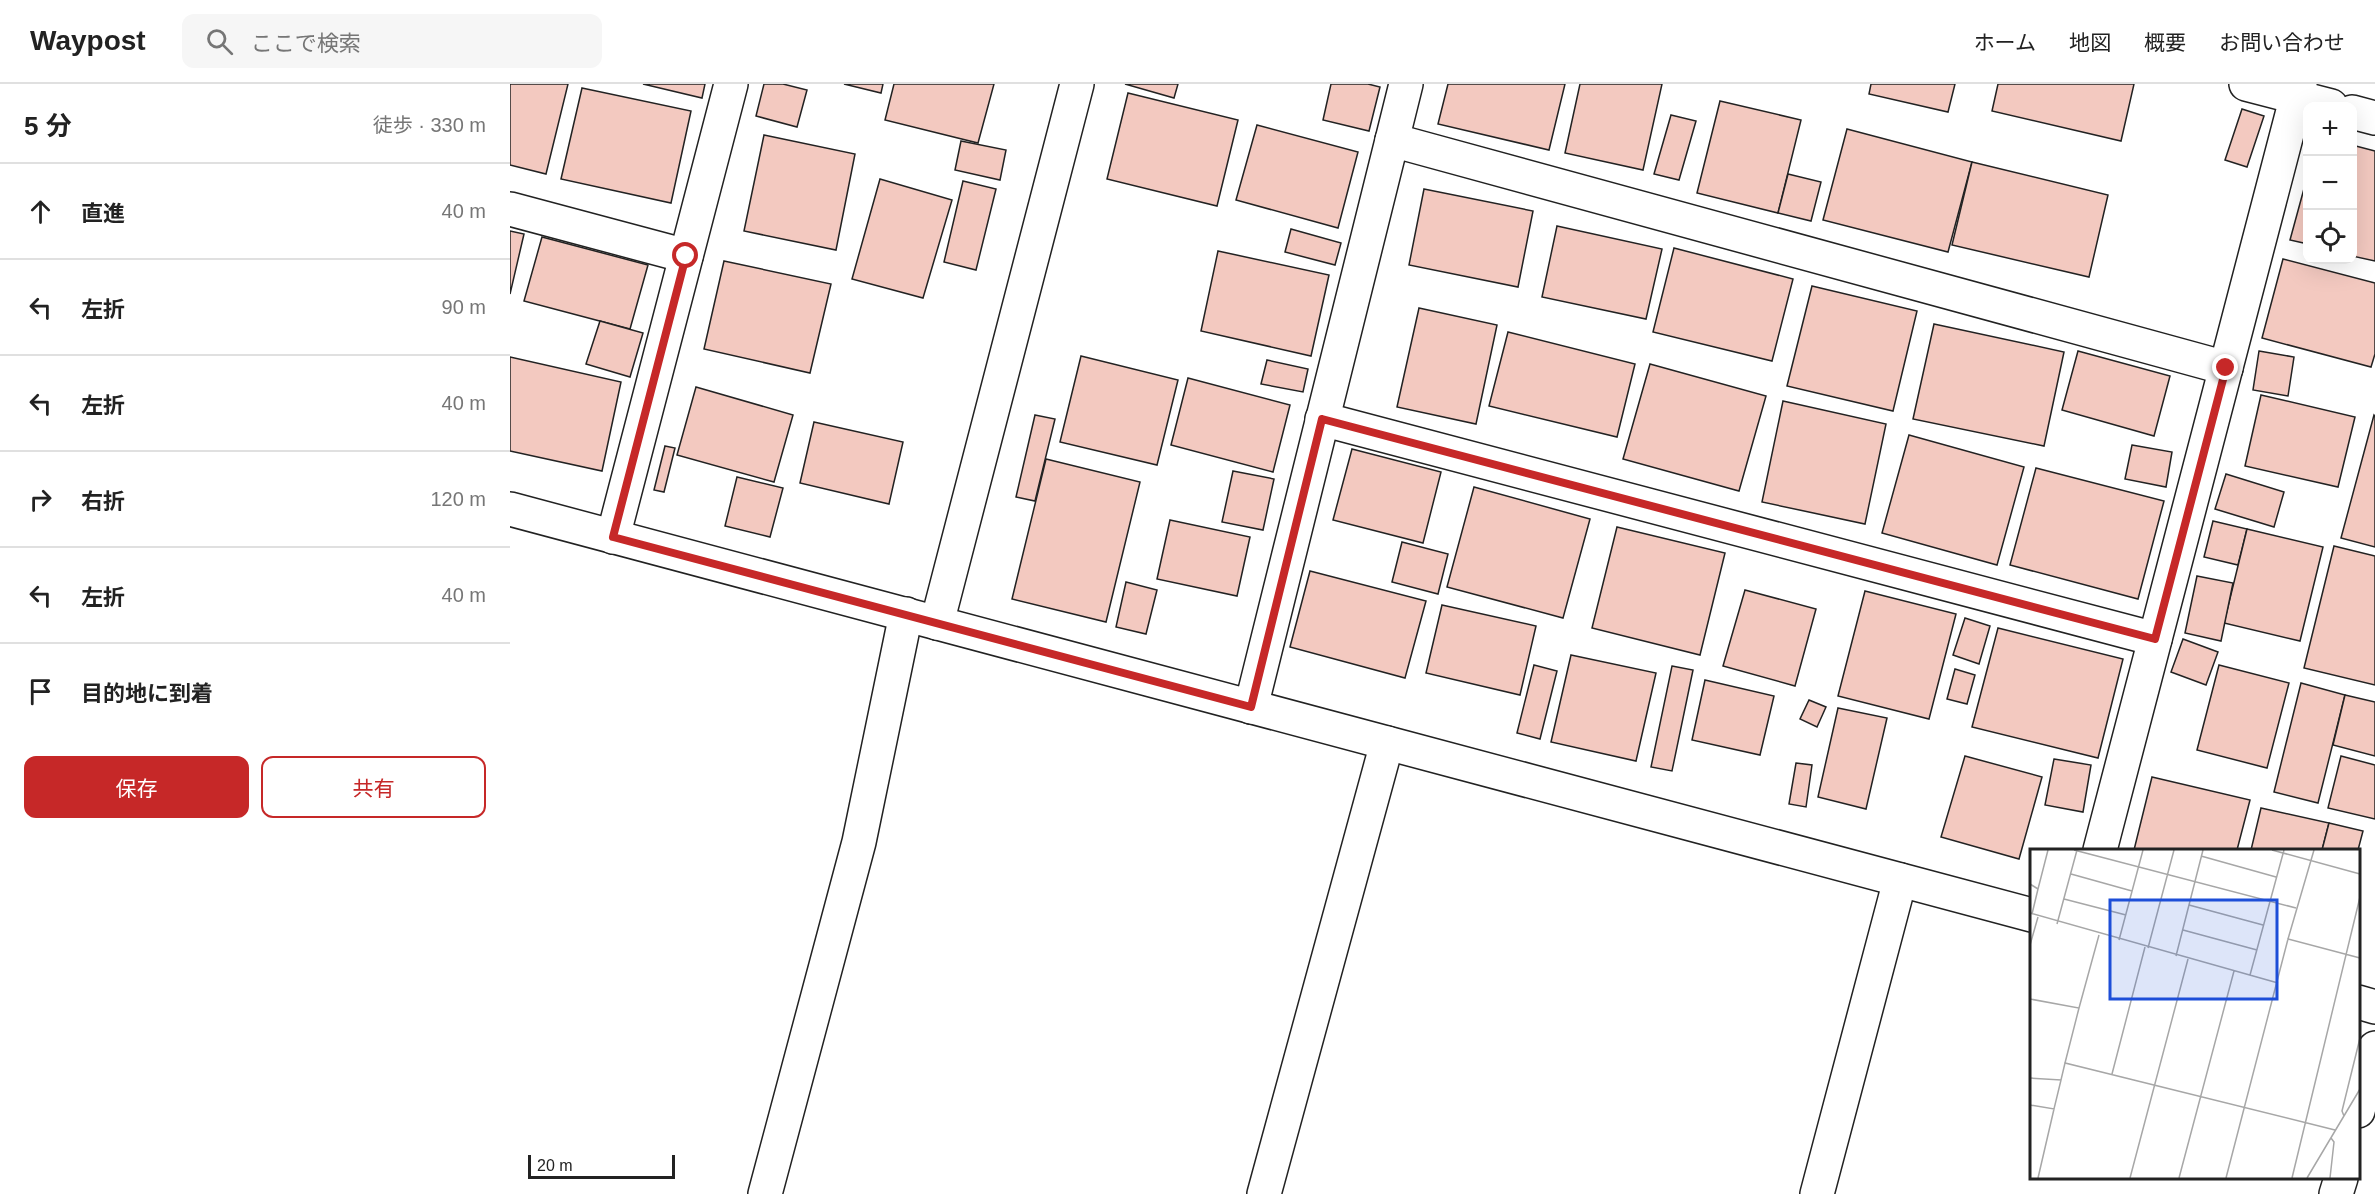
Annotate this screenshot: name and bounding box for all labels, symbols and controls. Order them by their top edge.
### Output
search box [182,14,602,68]
text: Waypost [30,25,146,56]
icon: search [203,25,236,58]
text: ここで検索 [251,31,361,56]
text: ホーム [1974,31,2036,54]
text: 地図 [2069,31,2111,54]
text: 概要 [2144,31,2186,54]
text: お問い合わせ [2219,31,2345,54]
map controls [2303,102,2357,264]
button: + [2303,102,2357,156]
text: 5 分 [24,111,72,141]
text: 徒歩 · 330 m [373,114,486,136]
button: − [2303,156,2357,210]
icon: ahead [24,195,57,228]
text: 40 m [442,200,486,222]
text: 直進 [81,201,125,226]
button: locate [2303,210,2357,264]
route start [672,242,698,268]
icon: left [24,291,57,324]
text: 90 m [442,296,486,318]
text: 左折 [81,297,125,322]
route end [2212,354,2238,380]
icon: left [24,387,57,420]
text: 40 m [442,392,486,414]
text: 左折 [81,393,125,418]
icon: right [24,483,57,516]
text: 120 m [430,488,486,510]
text: 右折 [81,489,125,514]
icon: left [24,579,57,612]
text: 40 m [442,584,486,606]
text: 左折 [81,585,125,610]
icon: arrive [24,675,57,708]
text: 目的地に到着 [81,681,213,706]
button: 保存 [24,756,249,818]
button: 共有 [261,756,486,818]
inset map [2030,849,2360,1179]
scale bar [528,1152,675,1180]
text: 20 m [537,1157,573,1174]

